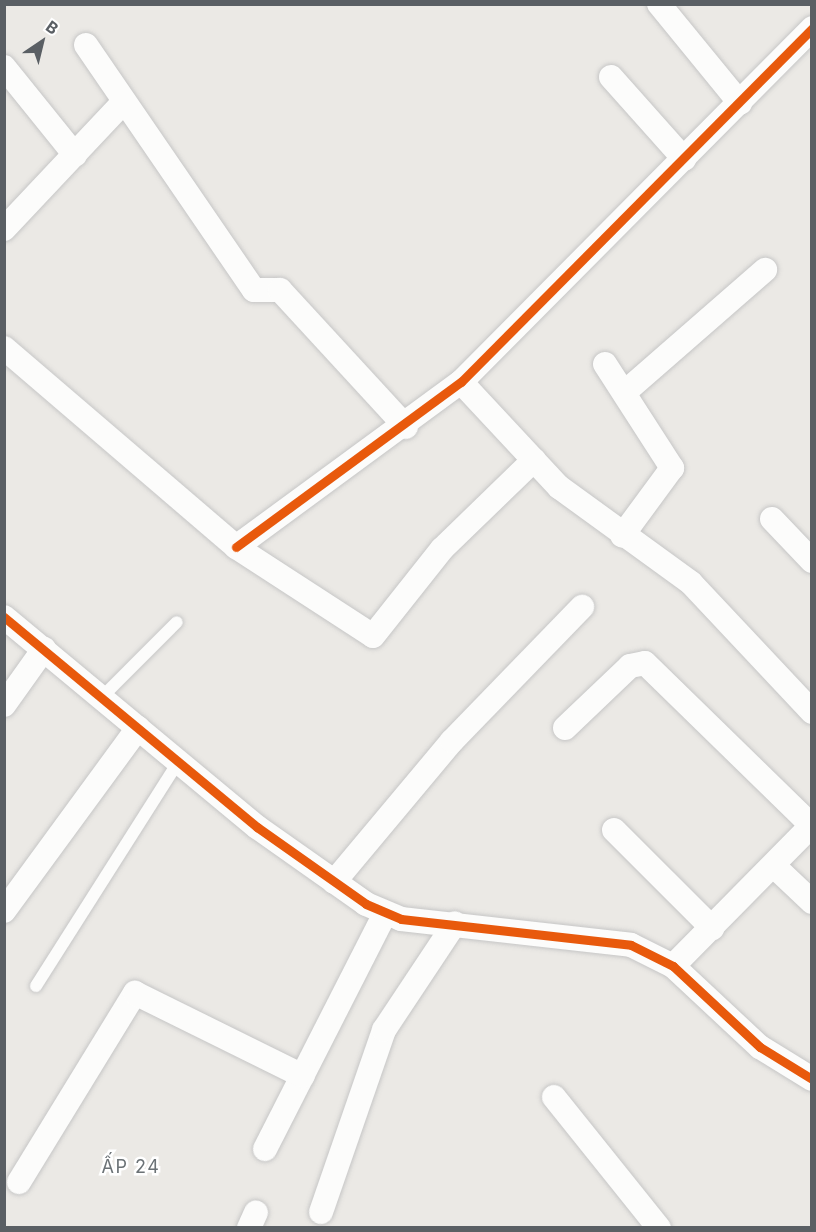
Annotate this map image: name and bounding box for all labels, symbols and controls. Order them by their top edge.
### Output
north arrow [12,12,72,72]
text: B [42,16,62,38]
district label: ẤP 24 [102,1156,160,1178]

